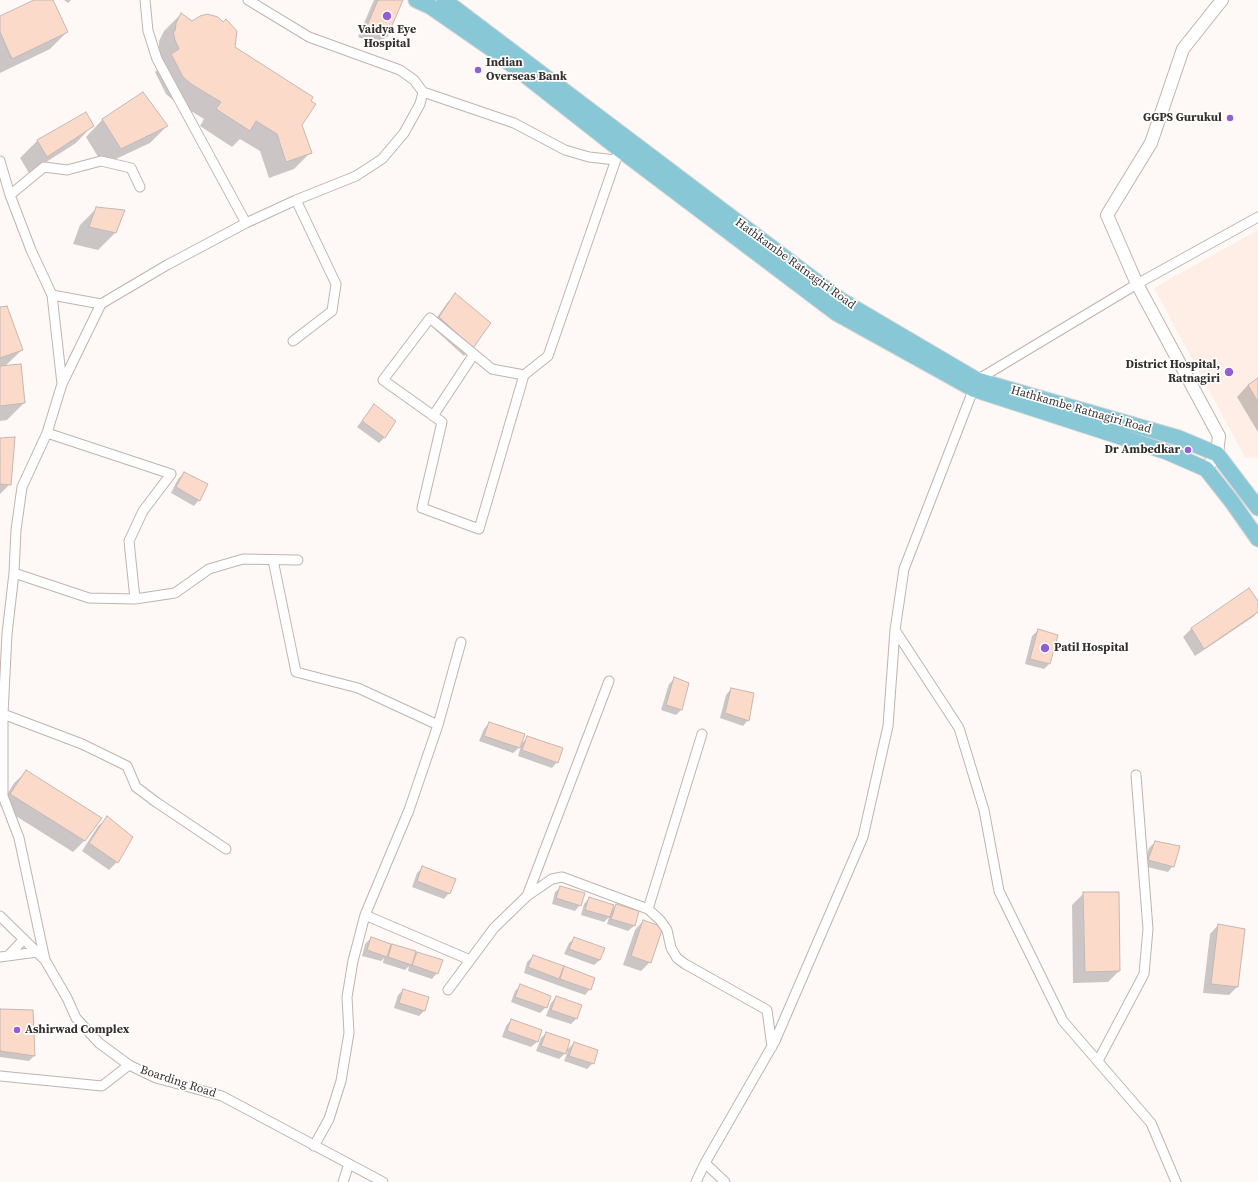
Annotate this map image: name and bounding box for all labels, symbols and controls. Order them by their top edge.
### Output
marker: Vaidya Eye Hospital [381,10,393,22]
place label: Vaidya Eye Hospital [358,23,416,51]
place label: Indian Overseas Bank [486,56,567,84]
marker: Indian Overseas Bank [473,65,483,75]
place label: GGPS Gurukul [1143,111,1222,125]
marker: GGPS Gurukul [1225,113,1235,123]
street label: Hathkambe Ratnagiri Road [732,215,858,313]
place label: District Hospital, Ratnagiri [1126,358,1220,386]
marker: District Hospital, Ratnagiri [1223,366,1235,378]
street label: Hathkambe Ratnagiri Road [1009,383,1153,437]
place label: Dr Ambedkar [1105,443,1180,457]
marker: Dr Ambedkar [1183,445,1193,455]
place label: Patil Hospital [1054,641,1129,655]
marker: Patil Hospital [1039,642,1051,654]
place label: Ashirwad Complex [25,1023,129,1037]
marker: Ashirwad Complex [12,1025,22,1035]
street label: Boarding Road [138,1063,218,1101]

